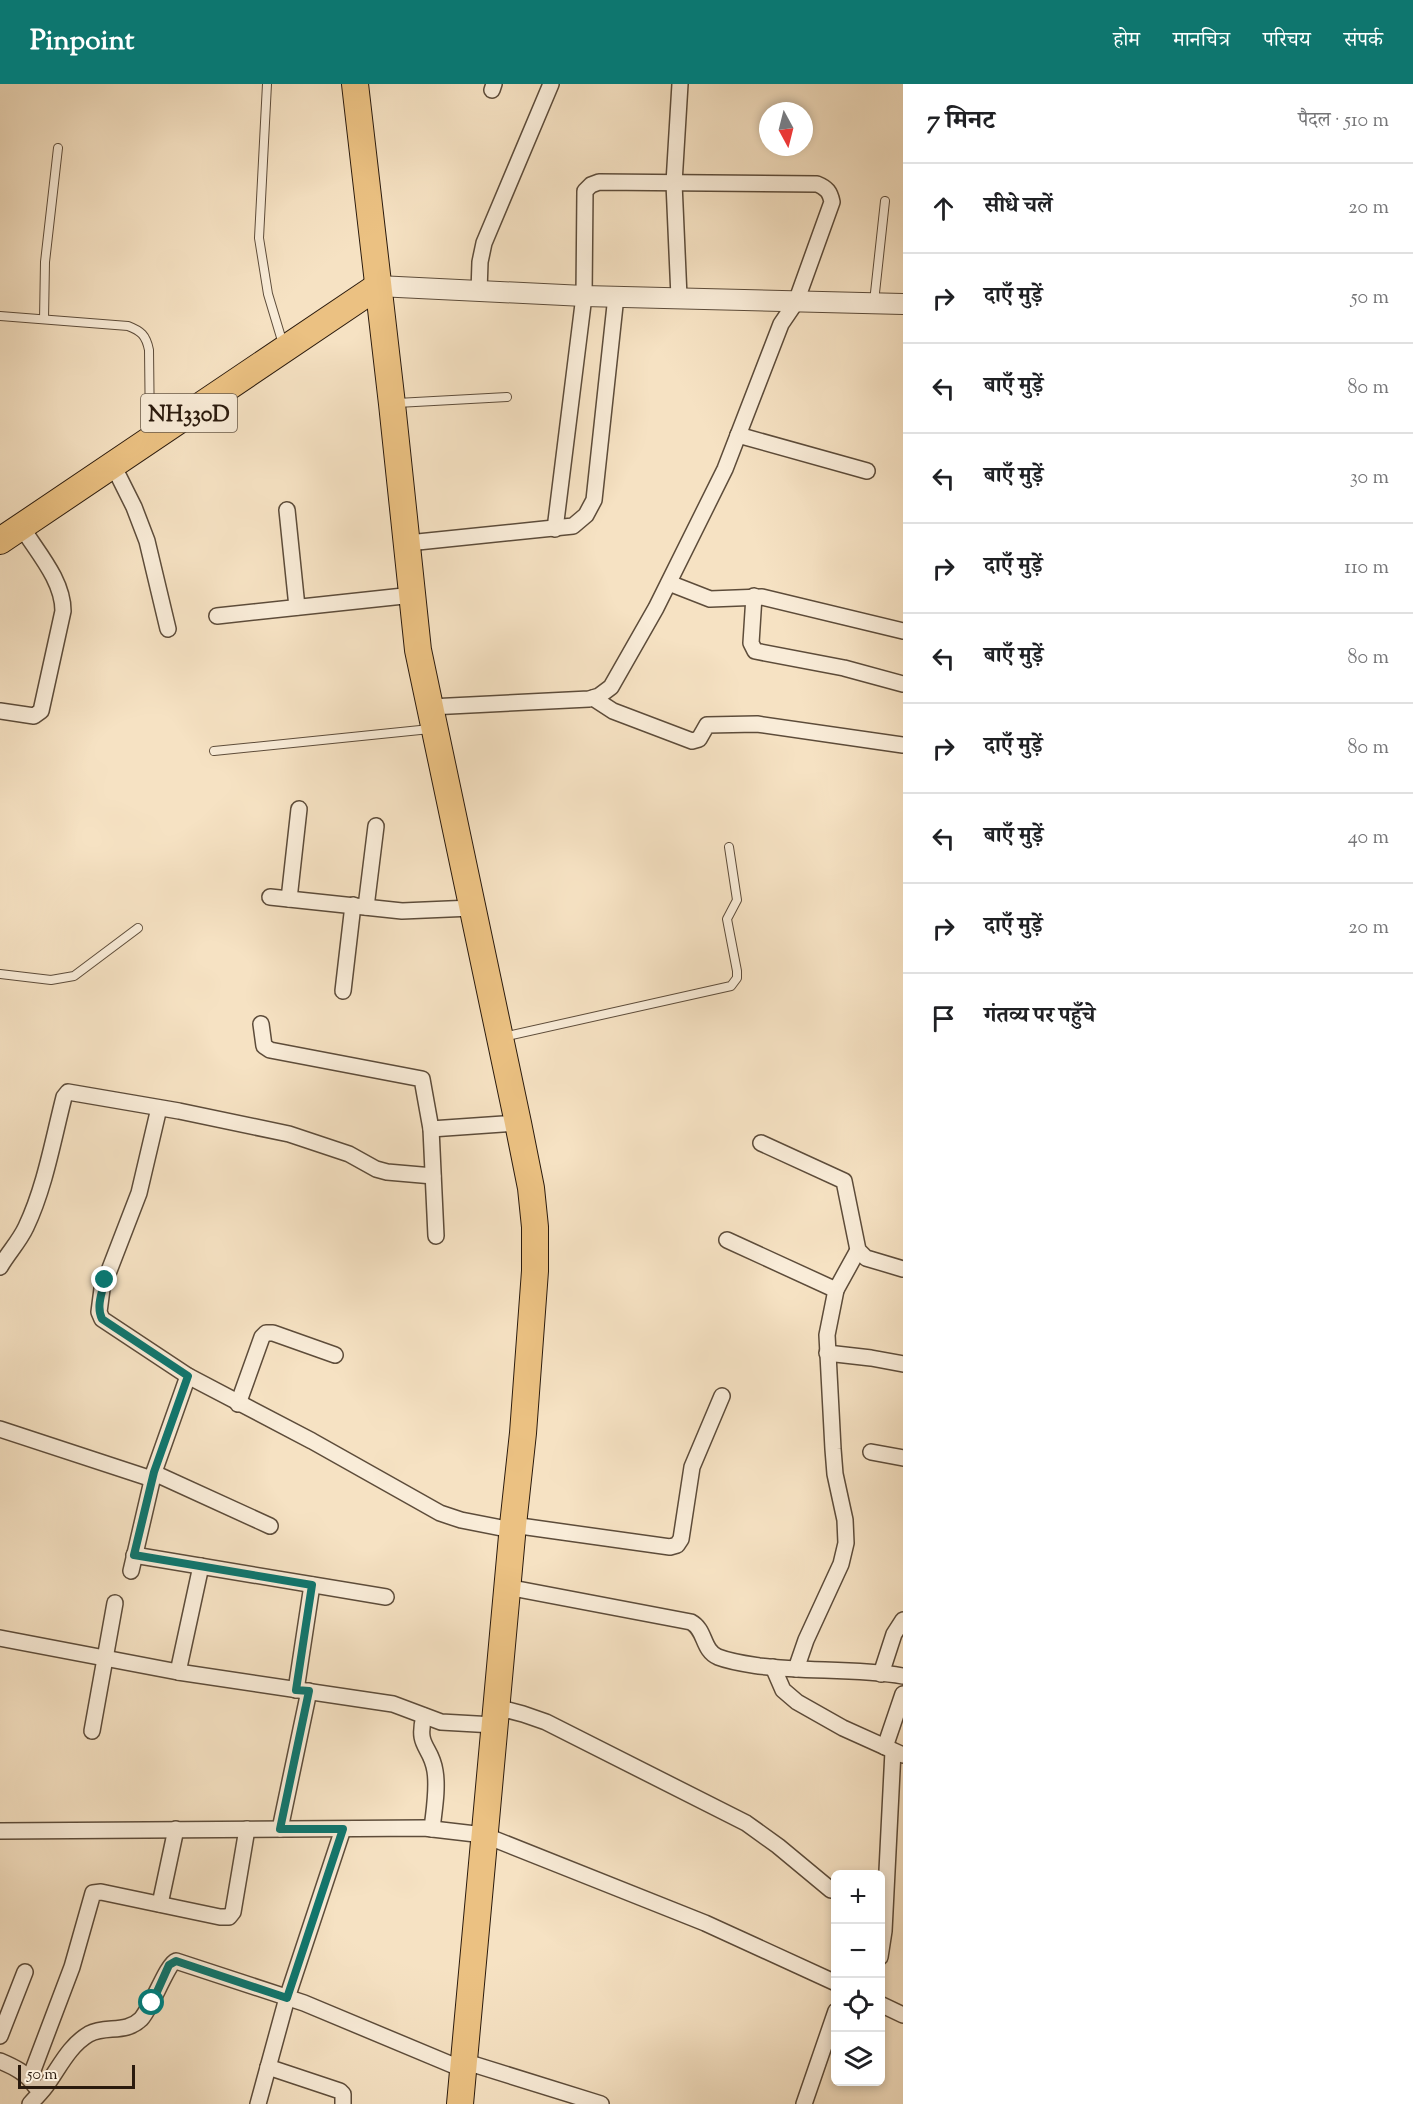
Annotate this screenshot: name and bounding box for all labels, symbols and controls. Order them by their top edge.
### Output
text: Pinpoint [30,22,134,62]
text: होम [1113,26,1140,56]
text: मानचित्र [1173,26,1230,56]
text: परिचय [1263,26,1311,56]
text: संपर्क [1344,26,1383,56]
north arrow [759,102,813,156]
text: 7 मिनट [927,103,995,140]
text: पैदल · 510 m [1298,107,1389,136]
text: सीधे चलें [984,191,1053,223]
icon: ahead [927,192,960,225]
text: 20 m [1348,194,1389,223]
text: दाएँ मुड़ें [984,281,1043,313]
icon: right [927,282,960,315]
text: 50 m [1351,284,1389,313]
text: बाएँ मुड़ें [984,371,1043,403]
icon: left [927,372,960,405]
text: 80 m [1348,374,1389,403]
road number: NH330D [141,394,237,432]
text: बाएँ मुड़ें [984,461,1043,493]
icon: left [927,462,960,495]
text: 30 m [1350,464,1389,493]
text: दाएँ मुड़ें [984,551,1043,583]
icon: right [927,552,960,585]
text: 110 m [1344,554,1389,583]
text: बाएँ मुड़ें [984,641,1043,673]
icon: left [927,642,960,675]
text: 80 m [1348,644,1389,673]
text: दाएँ मुड़ें [984,731,1043,763]
icon: right [927,732,960,765]
text: 80 m [1348,734,1389,763]
text: बाएँ मुड़ें [984,821,1043,853]
icon: left [927,822,960,855]
text: 40 m [1348,824,1389,853]
text: दाएँ मुड़ें [984,911,1043,943]
icon: right [927,912,960,945]
text: 20 m [1348,914,1389,943]
text: गंतव्य पर पहुँचे [984,1001,1095,1033]
icon: arrive [927,1002,960,1035]
route end [91,1266,117,1292]
map controls [831,1870,885,2086]
button: + [831,1870,885,1924]
button: − [831,1924,885,1978]
button: locate [831,1978,885,2032]
route start [138,1989,164,2015]
button: layers [831,2032,885,2086]
scale bar [18,2062,135,2090]
text: 50 m [27,2064,58,2087]

